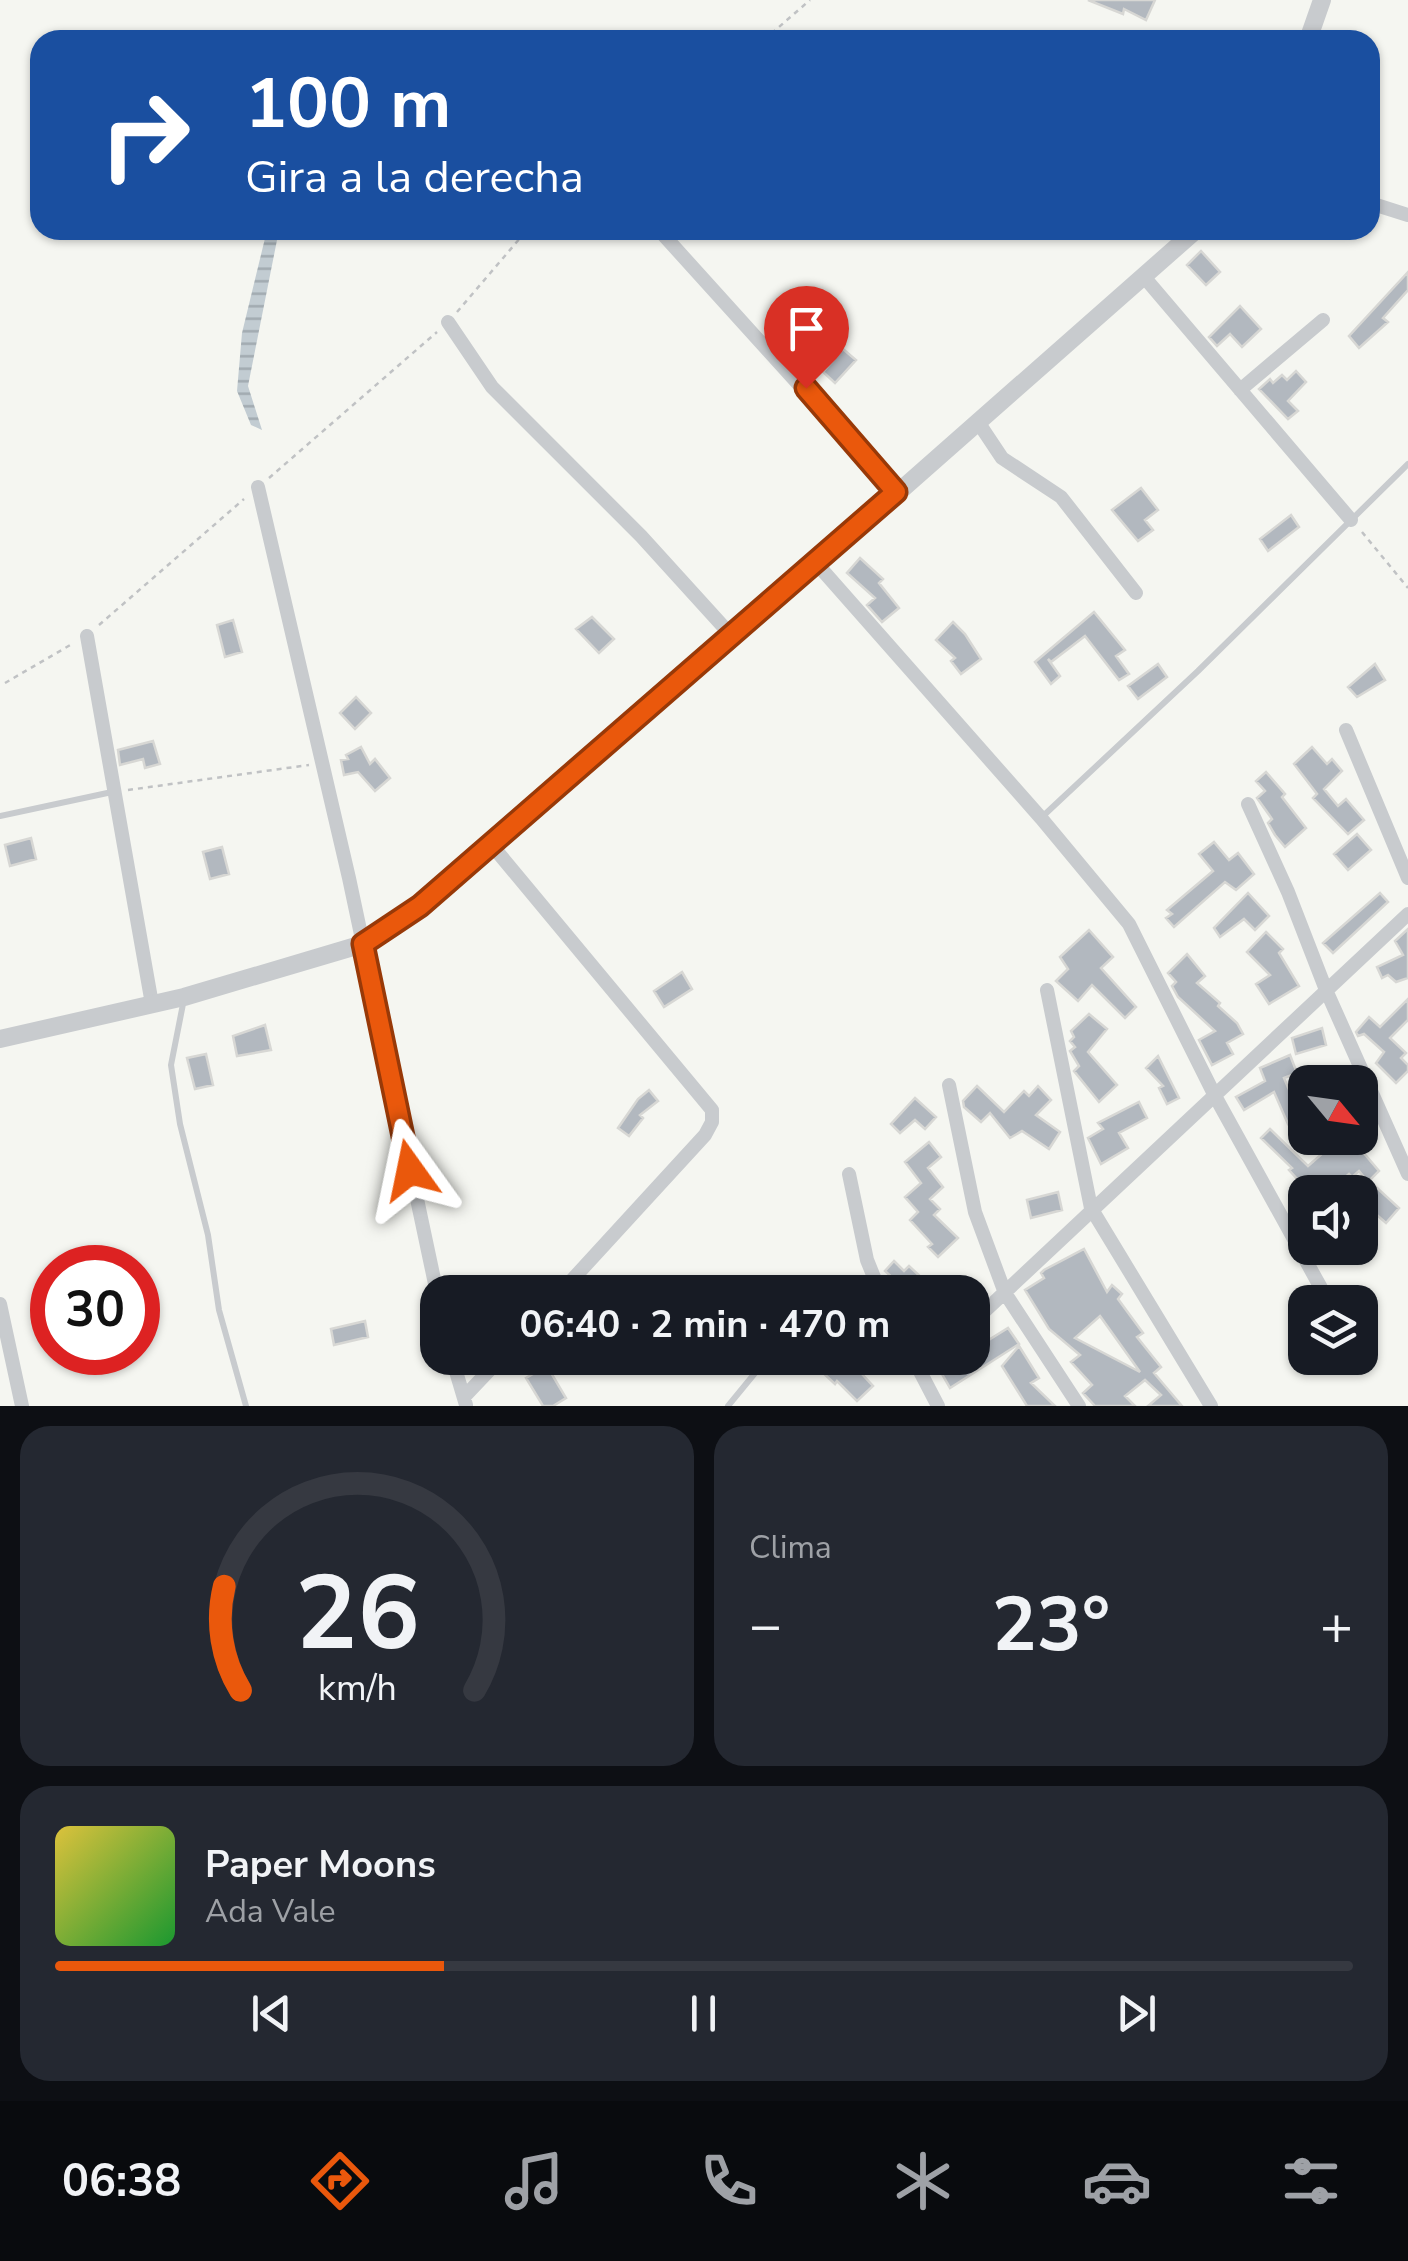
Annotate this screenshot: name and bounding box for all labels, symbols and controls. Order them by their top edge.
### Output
text: 100 m [245,56,451,152]
icon: right [80,70,210,200]
text: Gira a la derecha [245,147,584,208]
pin [764,286,849,389]
icon: arrive [779,301,834,356]
north arrow [1288,1065,1378,1155]
map controls [1288,1065,1378,1375]
position arrow [358,1118,462,1222]
button: sound [1288,1175,1378,1265]
speed limit sign: 30 [30,1245,160,1375]
button: layers [1288,1285,1378,1375]
text: 06:40 · 2 min · 470 m [520,1299,890,1350]
text: Clima [749,1526,832,1569]
text: 26 [295,1543,419,1685]
text: 23° [992,1574,1110,1676]
text: − [749,1588,782,1663]
text: + [1320,1588,1353,1663]
text: km/h [318,1664,396,1713]
text: Paper Moons [205,1839,436,1890]
text: Ada Vale [205,1890,336,1933]
icon: previous [244,1986,299,2041]
icon: pause [676,1986,731,2041]
icon: next [1109,1986,1164,2041]
icon: directions [305,2146,375,2216]
icon: music [499,2146,569,2216]
icon: phone [694,2146,764,2216]
icon: climate [888,2146,958,2216]
icon: car [1082,2146,1152,2216]
icon: filters [1276,2146,1346,2216]
text: 06:38 [62,2151,181,2212]

